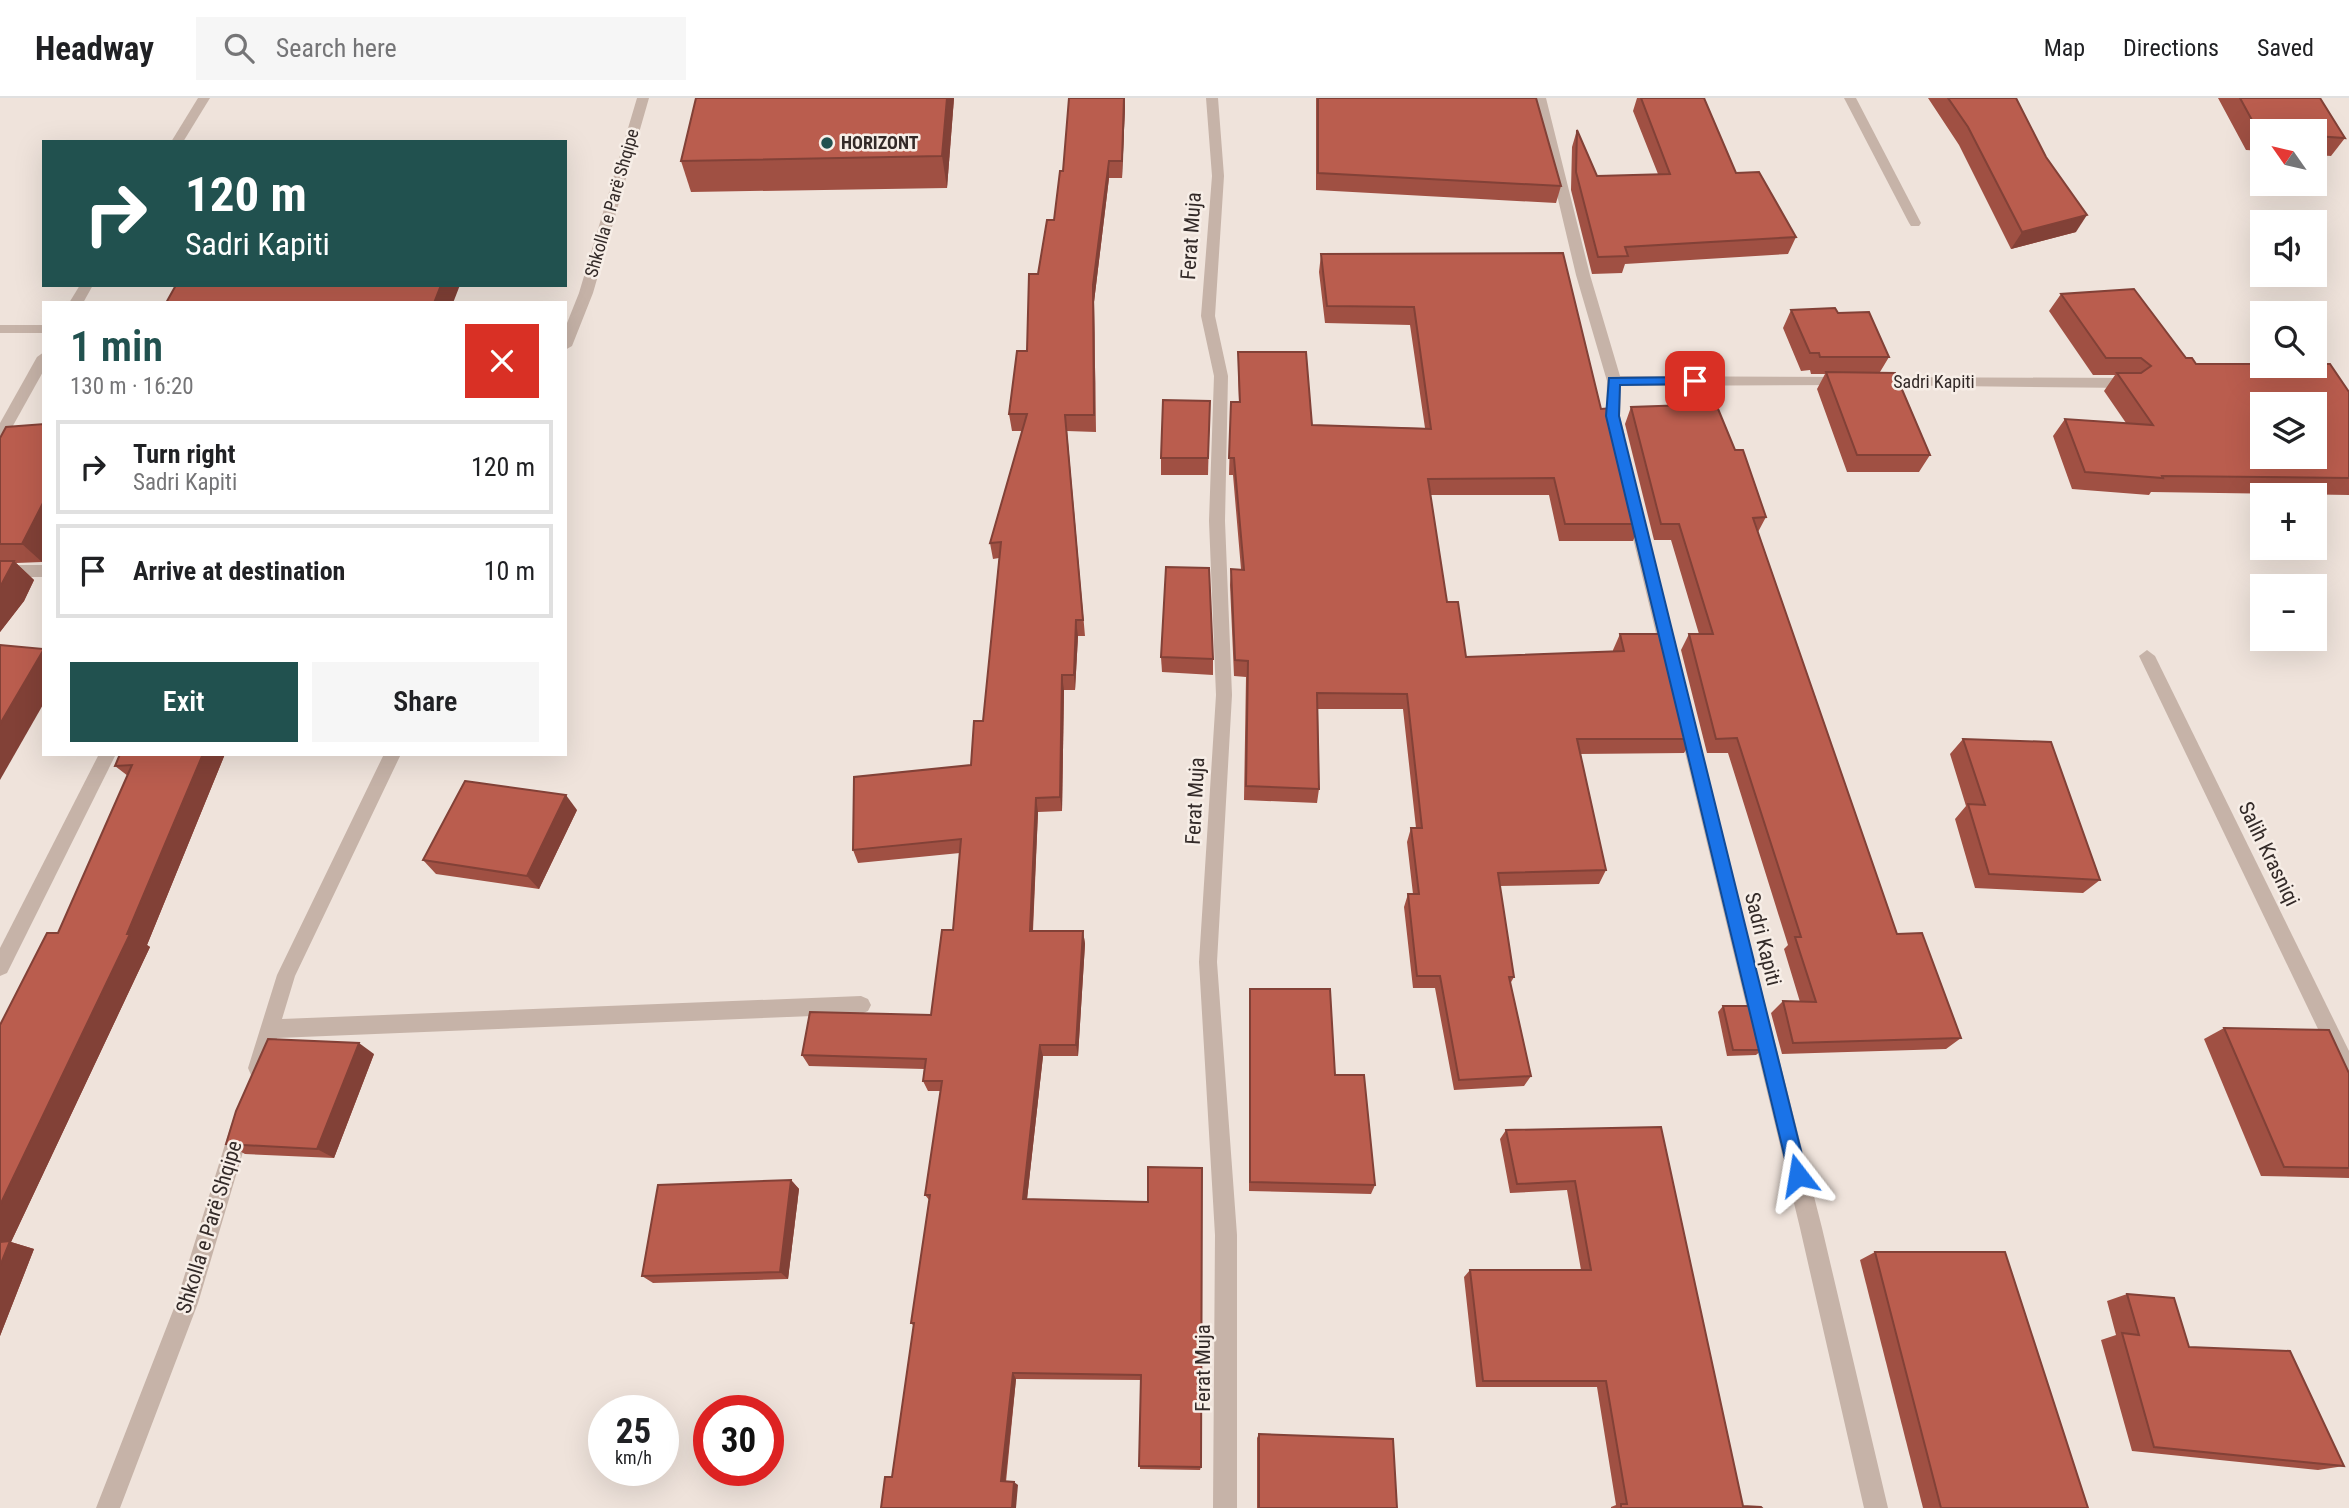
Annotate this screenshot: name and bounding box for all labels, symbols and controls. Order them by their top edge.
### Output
search box [196,17,686,80]
text: Headway [35,29,154,68]
icon: search [220,29,258,67]
text: Search here [276,33,397,63]
text: Map [2044,34,2085,62]
text: Directions [2123,34,2219,62]
text: Saved [2257,34,2314,62]
north arrow [2250,119,2328,196]
map controls [2250,119,2327,651]
street label: Shkolla e Parë Shqipe [580,126,643,280]
place label: HORIZONT [841,132,919,153]
marker: HORIZONT [819,135,835,151]
text: 120 m [185,166,307,223]
icon: right [70,168,161,259]
street label: Ferat Muja [1176,191,1206,281]
button: sound [2250,210,2327,287]
text: Sadri Kapiti [185,225,330,263]
button: search [2250,301,2327,378]
text: 1 min [70,322,163,371]
button: close [465,324,539,398]
pin [1665,351,1725,411]
icon: arrive [1676,362,1714,400]
street label: Sadri Kapiti [1893,371,1975,392]
text: 130 m · 16:20 [70,373,194,400]
button: layers [2250,392,2327,469]
text: Turn right [133,439,235,469]
icon: right [74,448,112,486]
text: 120 m [471,452,535,482]
text: Sadri Kapiti [133,469,237,496]
button: + [2250,483,2327,560]
icon: arrive [74,552,112,590]
text: Arrive at destination [133,556,345,586]
text: 10 m [484,556,535,586]
button: − [2250,574,2327,651]
button: Exit [70,662,298,742]
button: Share [312,662,539,742]
street label: Ferat Muja [1181,757,1209,845]
street label: Salih Krasniqi [2233,798,2305,910]
street label: Sadri Kapiti [1740,890,1786,988]
street label: Shkolla e Parë Shqipe [171,1138,247,1316]
position arrow [1761,1138,1835,1212]
street label: Ferat Muja [1191,1324,1215,1412]
speed limit sign: 30 [693,1395,784,1486]
text: 25 [616,1411,651,1452]
text: km/h [615,1447,652,1468]

